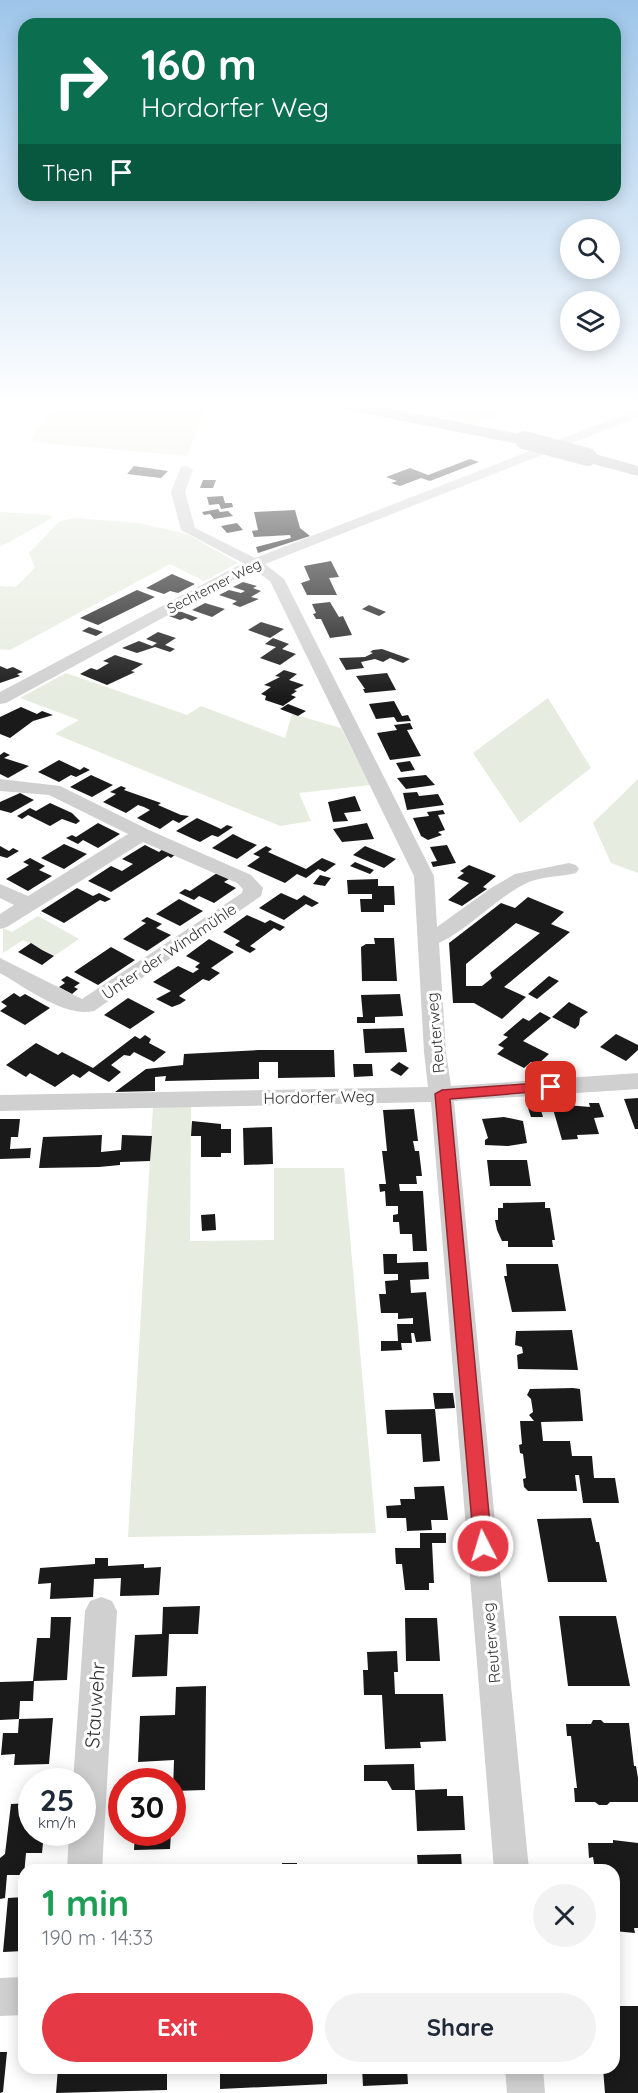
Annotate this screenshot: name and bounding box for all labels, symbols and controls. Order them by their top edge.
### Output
text: 160 m [141,38,257,91]
icon: right [42,42,120,120]
text: Hordorfer Weg [141,90,329,124]
icon: arrive [105,156,138,189]
text: Then [42,159,93,187]
map controls [560,219,620,351]
button: search [560,219,620,279]
button: layers [560,291,620,351]
street label: Sechtemer Weg [164,555,264,617]
street label: Unter der Windmühle [98,899,240,1003]
street label: Reuterweg [422,992,448,1074]
pin [525,1061,576,1112]
icon: arrive [534,1070,567,1103]
street label: Hordorfer Weg [263,1086,375,1108]
position arrow [451,1514,515,1578]
street label: Reuterweg [478,1602,504,1684]
street label: Stauwehr [79,1661,110,1749]
speed limit sign: 30 [108,1768,186,1846]
text: 25 [40,1781,74,1819]
text: km/h [38,1813,76,1832]
text: 1 min [42,1880,129,1925]
button: close [533,1884,596,1947]
text: 190 m · 14:33 [42,1925,153,1950]
button: Exit [42,1993,313,2062]
button: Share [325,1993,596,2062]

